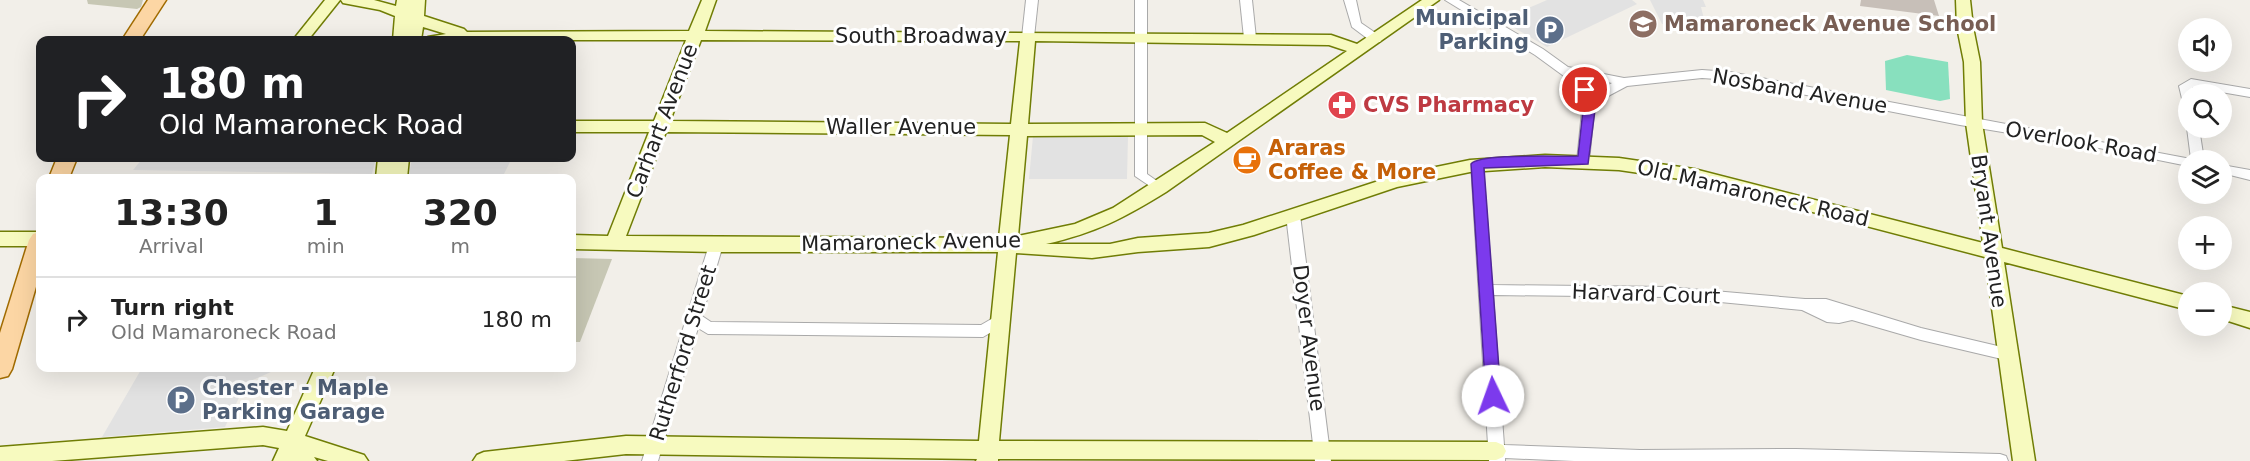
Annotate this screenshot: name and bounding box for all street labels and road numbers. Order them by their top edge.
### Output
street label: South Broadway [835,24,1007,48]
street label: Carhart Avenue [621,40,703,202]
street label: Nosband Avenue [1711,64,1889,118]
street label: Waller Avenue [826,115,976,139]
street label: Overlook Road [2003,117,2159,167]
street label: Bryant Avenue [1966,153,2012,309]
street label: Old Mamaroneck Road [1635,155,1871,231]
street label: Mamaroneck Avenue [801,228,1021,256]
street label: Rutherford Street [645,262,721,444]
street label: Doyer Avenue [1288,263,1330,413]
street label: Harvard Court [1571,279,1721,309]

